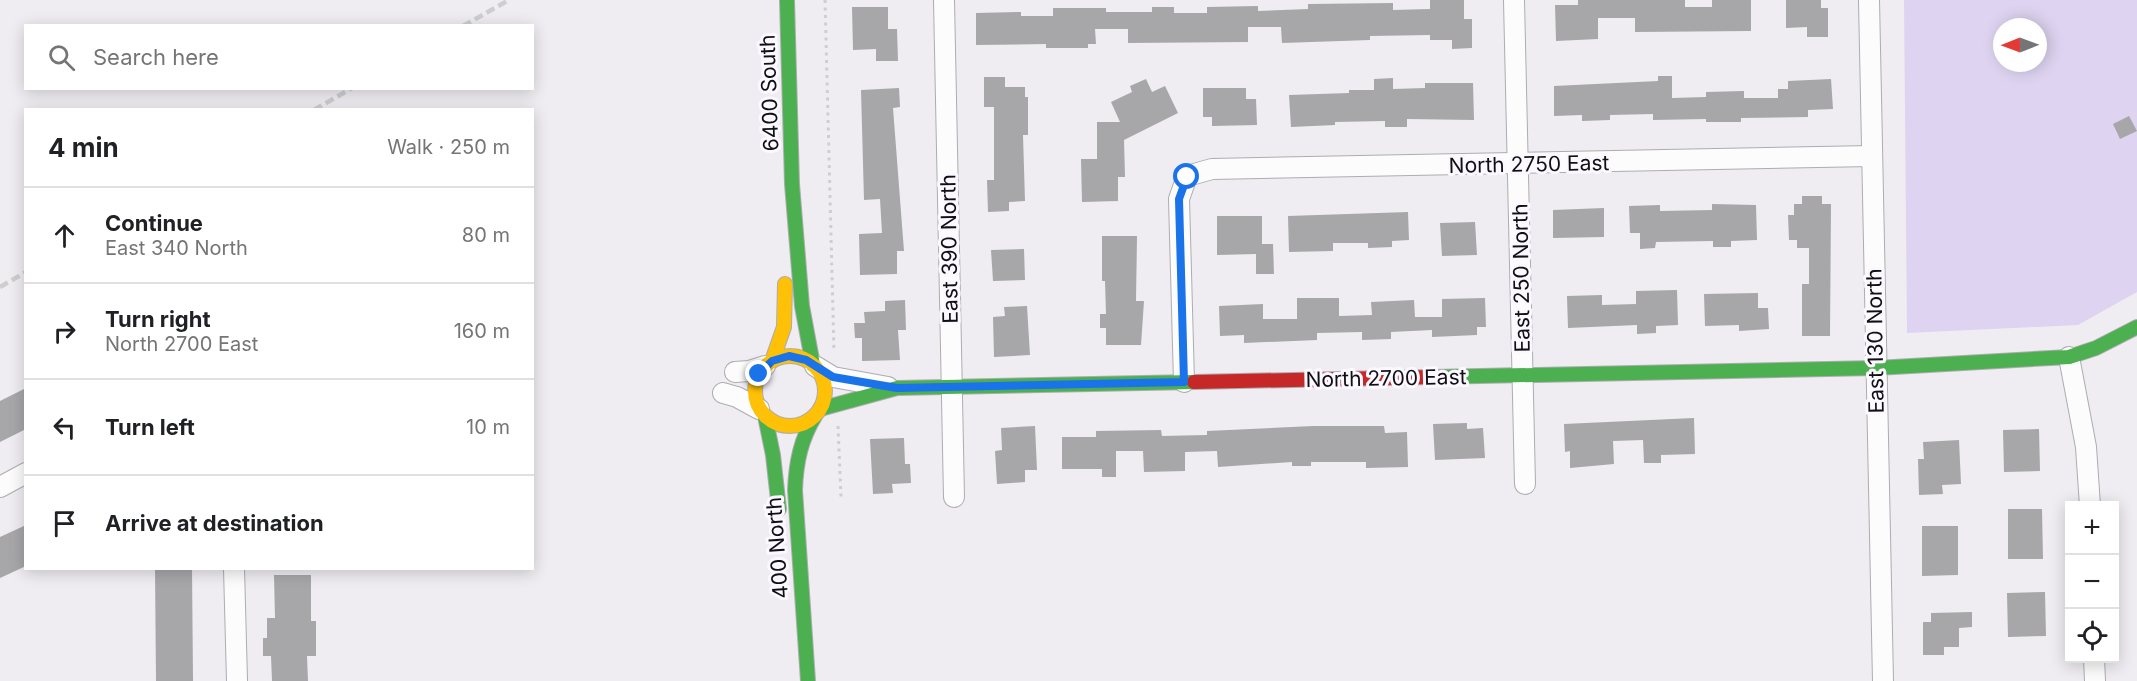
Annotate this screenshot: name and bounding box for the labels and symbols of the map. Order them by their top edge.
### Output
north arrow [1993,18,2047,72]
street label: 6400 South [754,34,784,152]
street label: North 2750 East [1448,150,1610,178]
route start [1173,163,1199,189]
street label: East 390 North [935,174,963,324]
street label: East 250 North [1507,203,1535,353]
street label: East 130 North [1861,268,1889,414]
route end [745,360,771,386]
street label: North 2700 East [1305,364,1467,392]
street label: 400 North [761,496,793,600]

